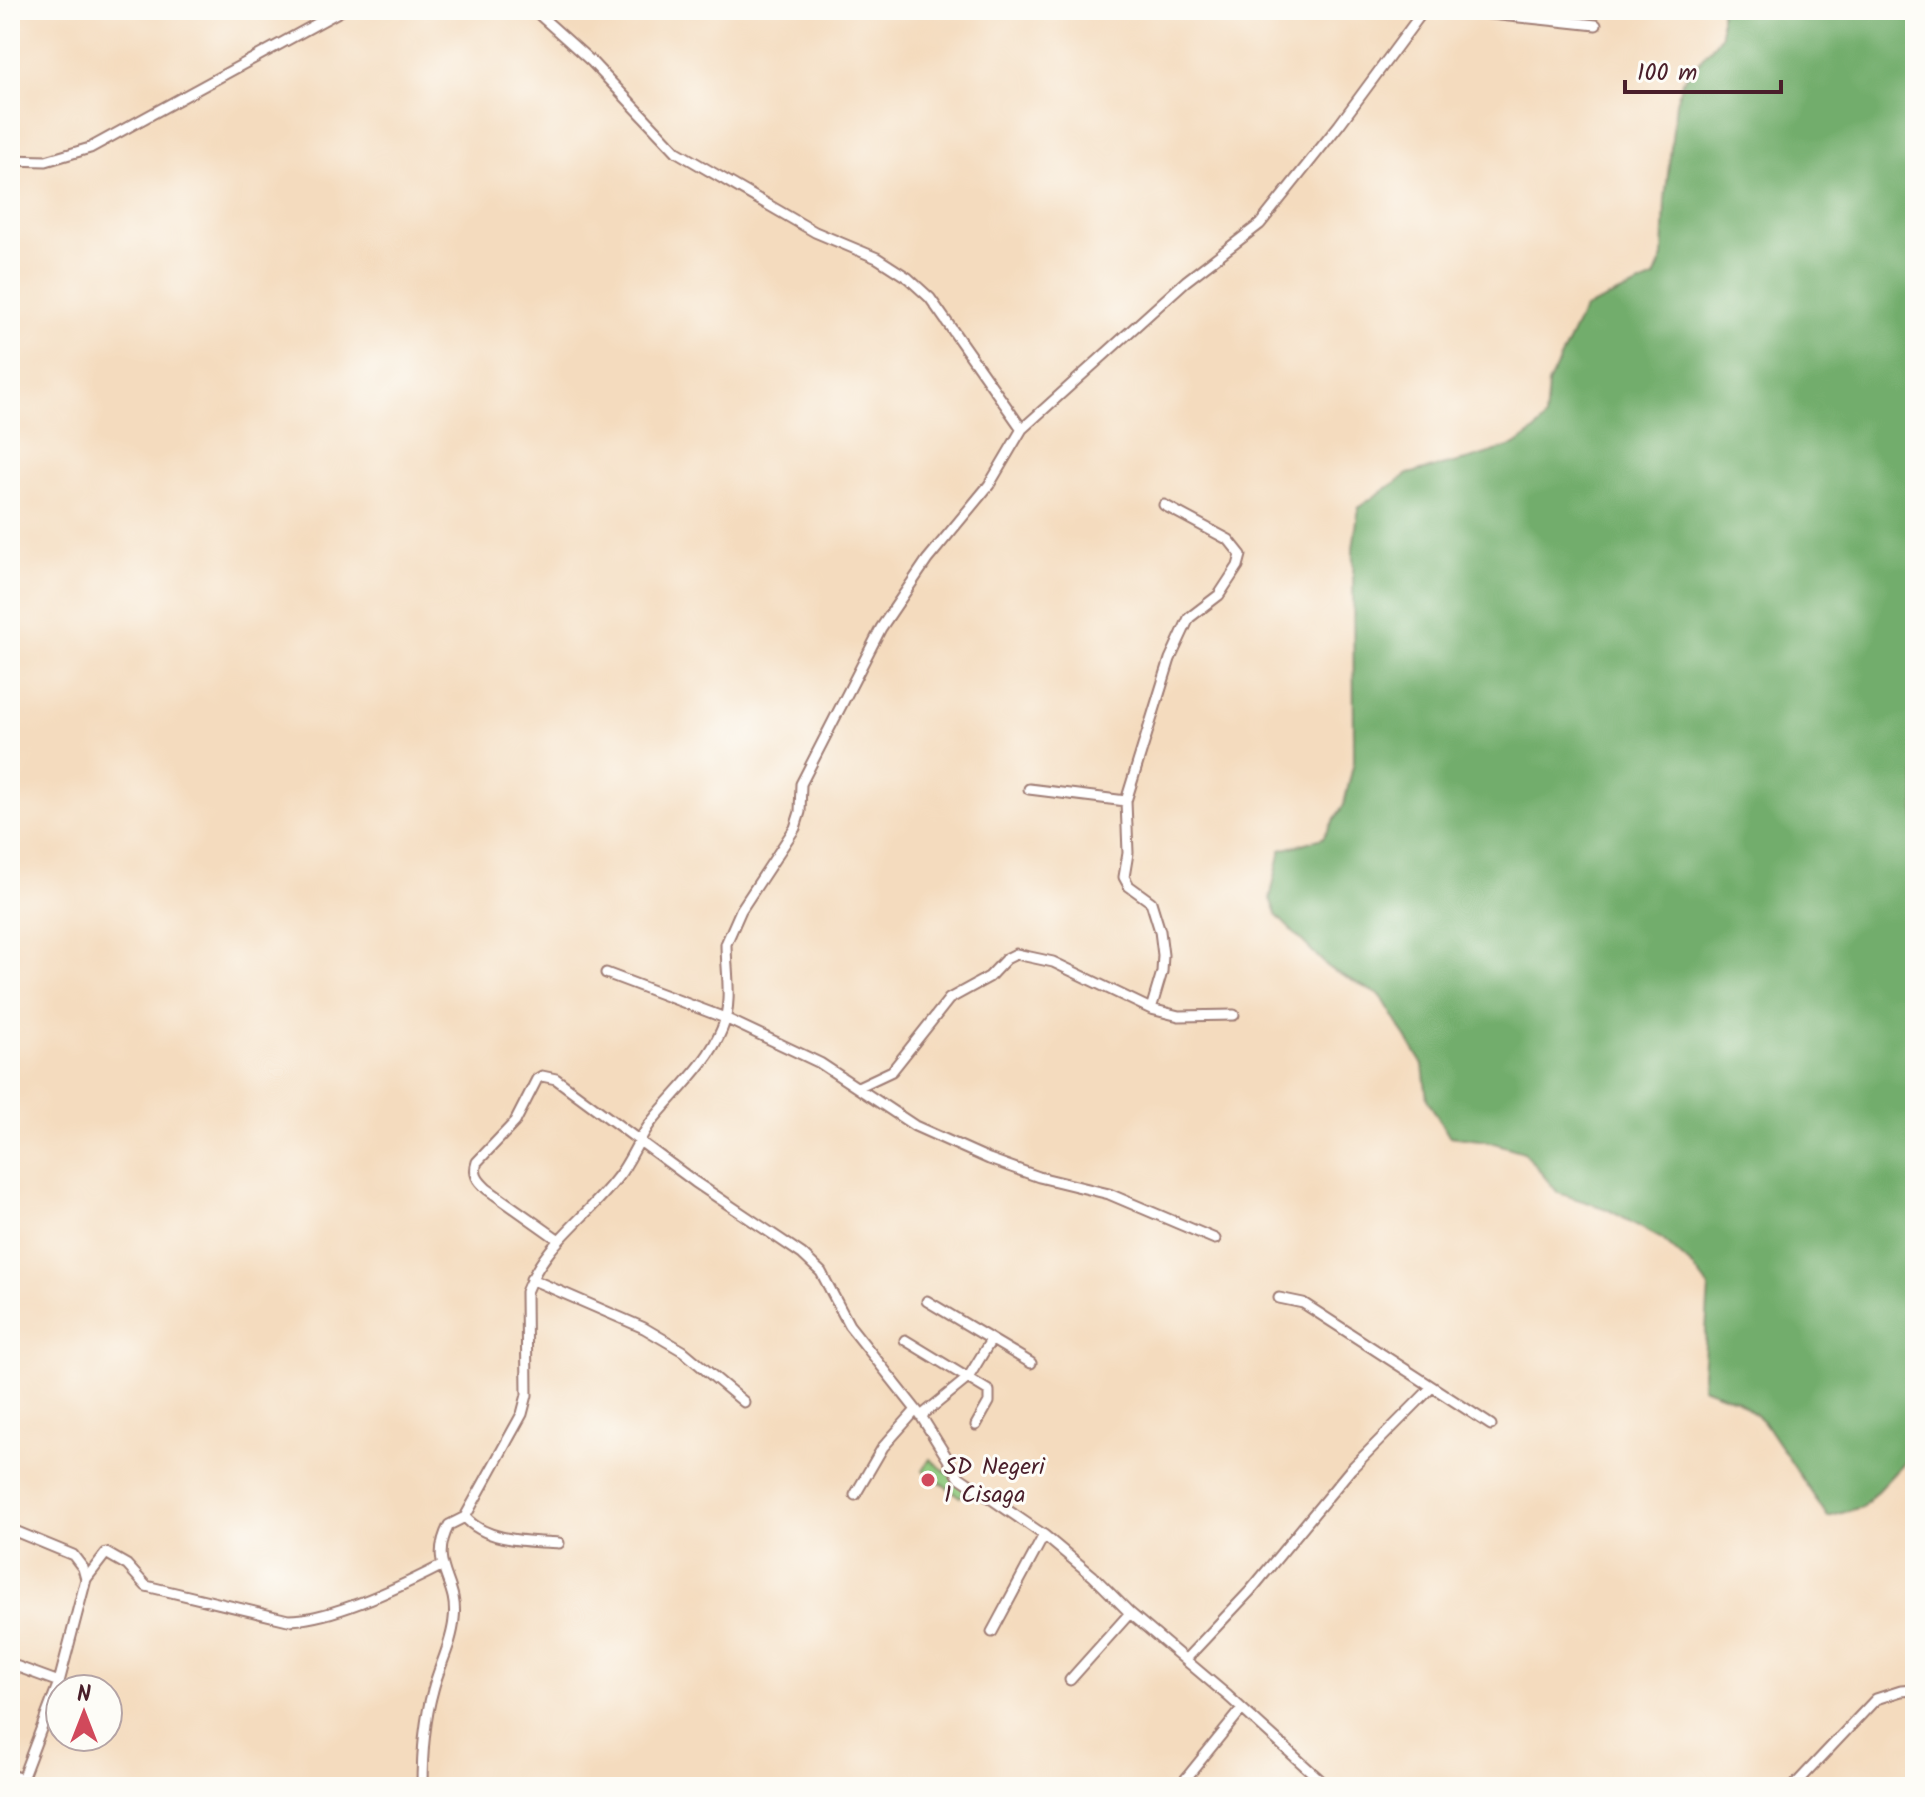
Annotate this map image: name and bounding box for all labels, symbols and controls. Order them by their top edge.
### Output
scale bar [1625,44,1781,94]
text: 100 m [1637,54,1697,93]
place label: SD Negeri 1 Cisaga [944,1448,1046,1515]
marker: SD Negeri 1 Cisaga [919,1471,937,1489]
north arrow [44,1673,124,1753]
text: N [77,1678,91,1713]

